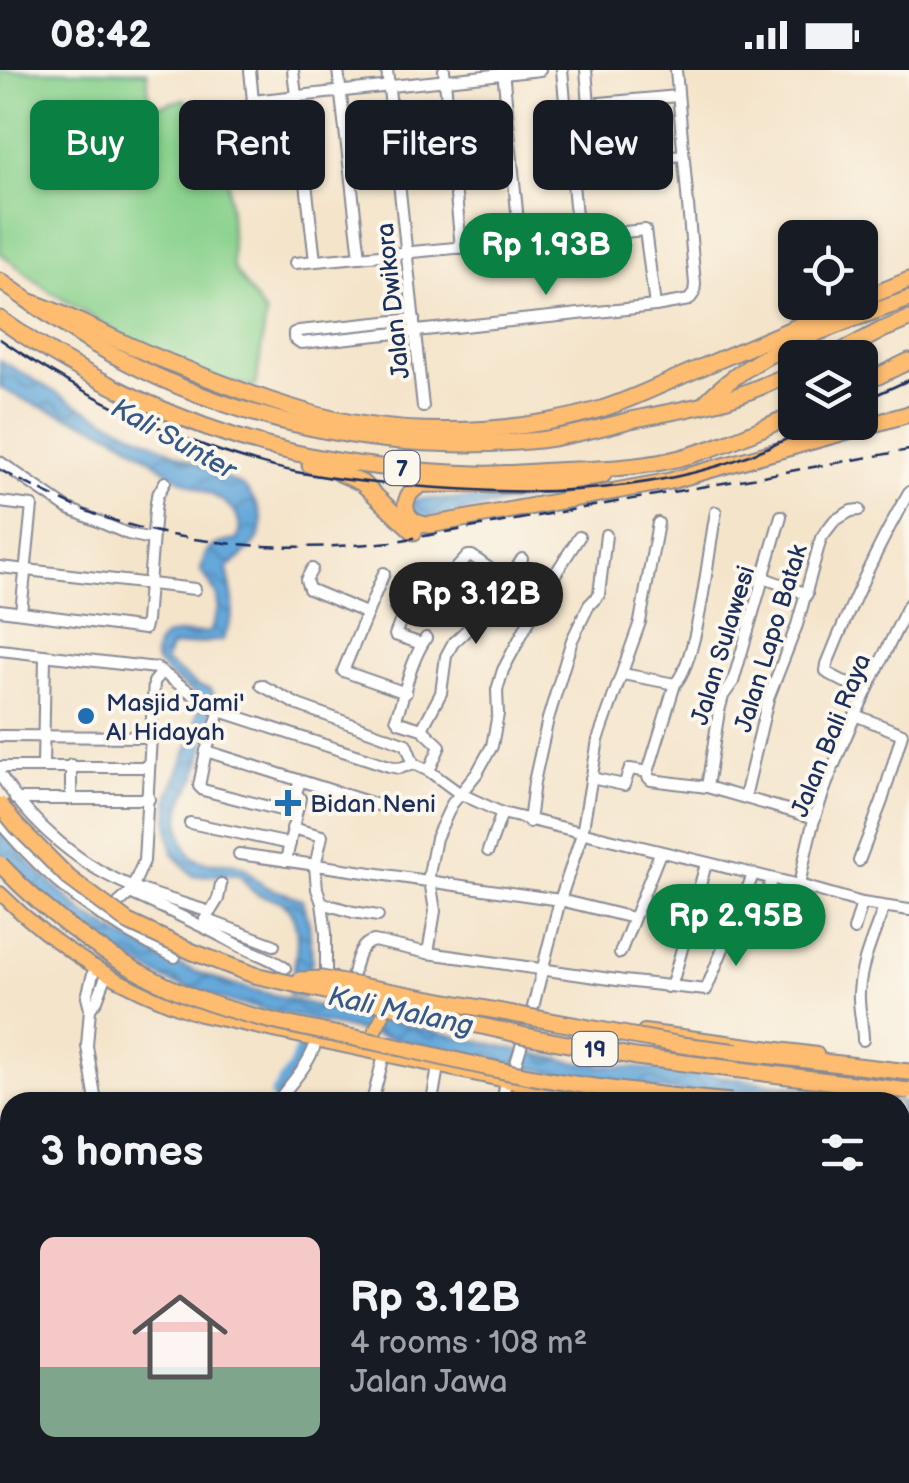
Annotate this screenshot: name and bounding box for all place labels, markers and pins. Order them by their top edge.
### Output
pin: Rp 1.93B [443,213,649,298]
pin: Rp 3.12B [373,562,579,647]
place label: Masjid Jami' Al Hidayah [106,688,244,748]
marker: Masjid Jami' Al Hidayah [75,705,97,727]
place label: Bidan Neni [310,789,436,820]
marker: Bidan Neni [275,790,301,816]
pin: Rp 2.95B [633,884,839,969]

